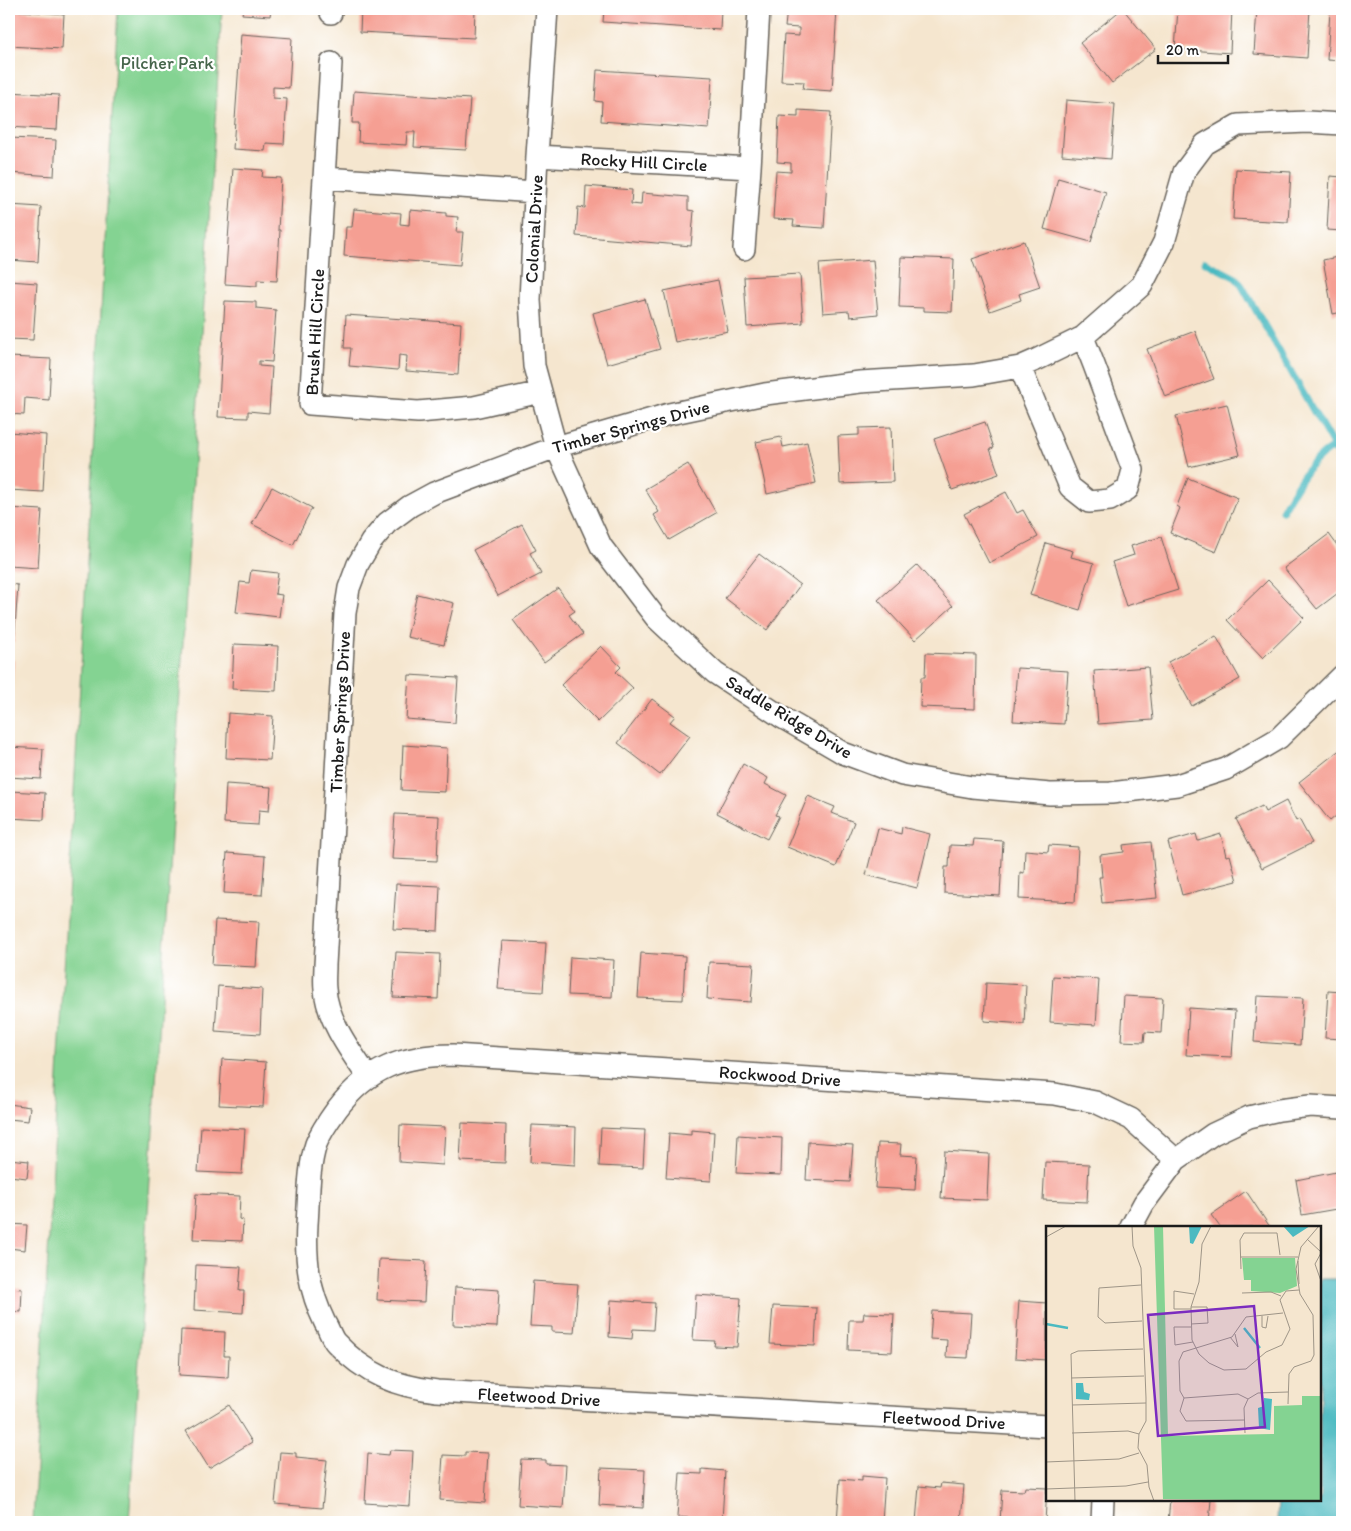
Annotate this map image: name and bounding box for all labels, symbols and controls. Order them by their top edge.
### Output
scale bar [1158,32,1228,64]
text: 20 m [1166,41,1200,59]
park label: Pilcher Park [120,52,214,74]
street label: Rocky Hill Circle [580,148,708,176]
street label: Colonial Drive [520,174,548,284]
street label: Brush Hill Circle [301,268,329,396]
street label: Timber Springs Drive [550,395,712,459]
street label: Timber Springs Drive [325,631,355,793]
street label: Saddle Ridge Drive [722,670,856,764]
street label: Rockwood Drive [718,1061,842,1091]
inset map [1046,1226,1321,1501]
street label: Fleetwood Drive [477,1383,601,1411]
street label: Fleetwood Drive [882,1406,1006,1434]

